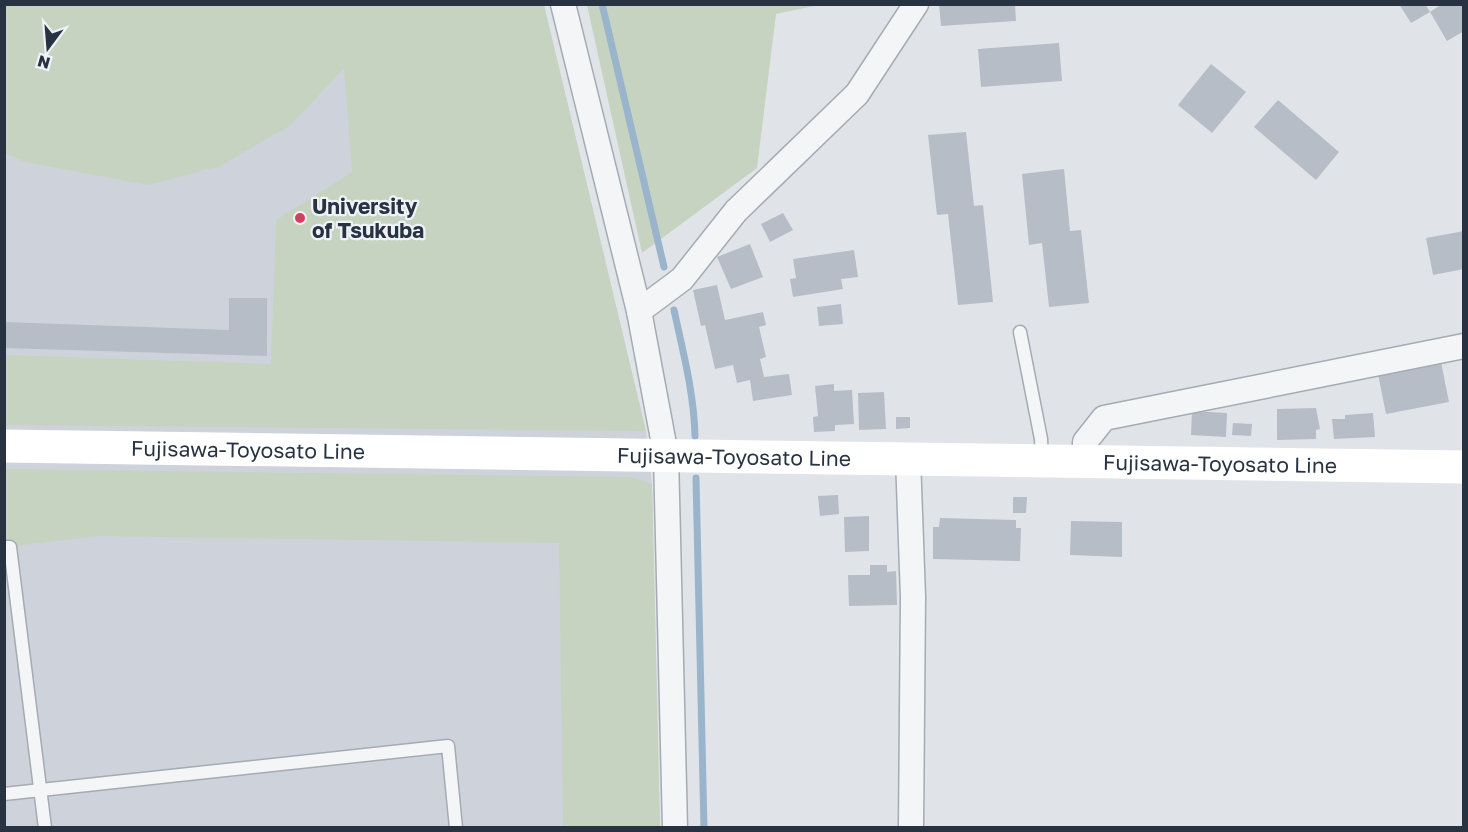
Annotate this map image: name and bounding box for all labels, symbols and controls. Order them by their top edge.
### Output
north arrow [18,18,78,78]
text: N [35,51,52,74]
place label: University of Tsukuba [312,193,424,243]
marker: University of Tsukuba [293,211,307,225]
street label: Fujisawa-Toyosato Line [131,435,365,464]
street label: Fujisawa-Toyosato Line [617,442,851,471]
street label: Fujisawa-Toyosato Line [1103,449,1337,478]

